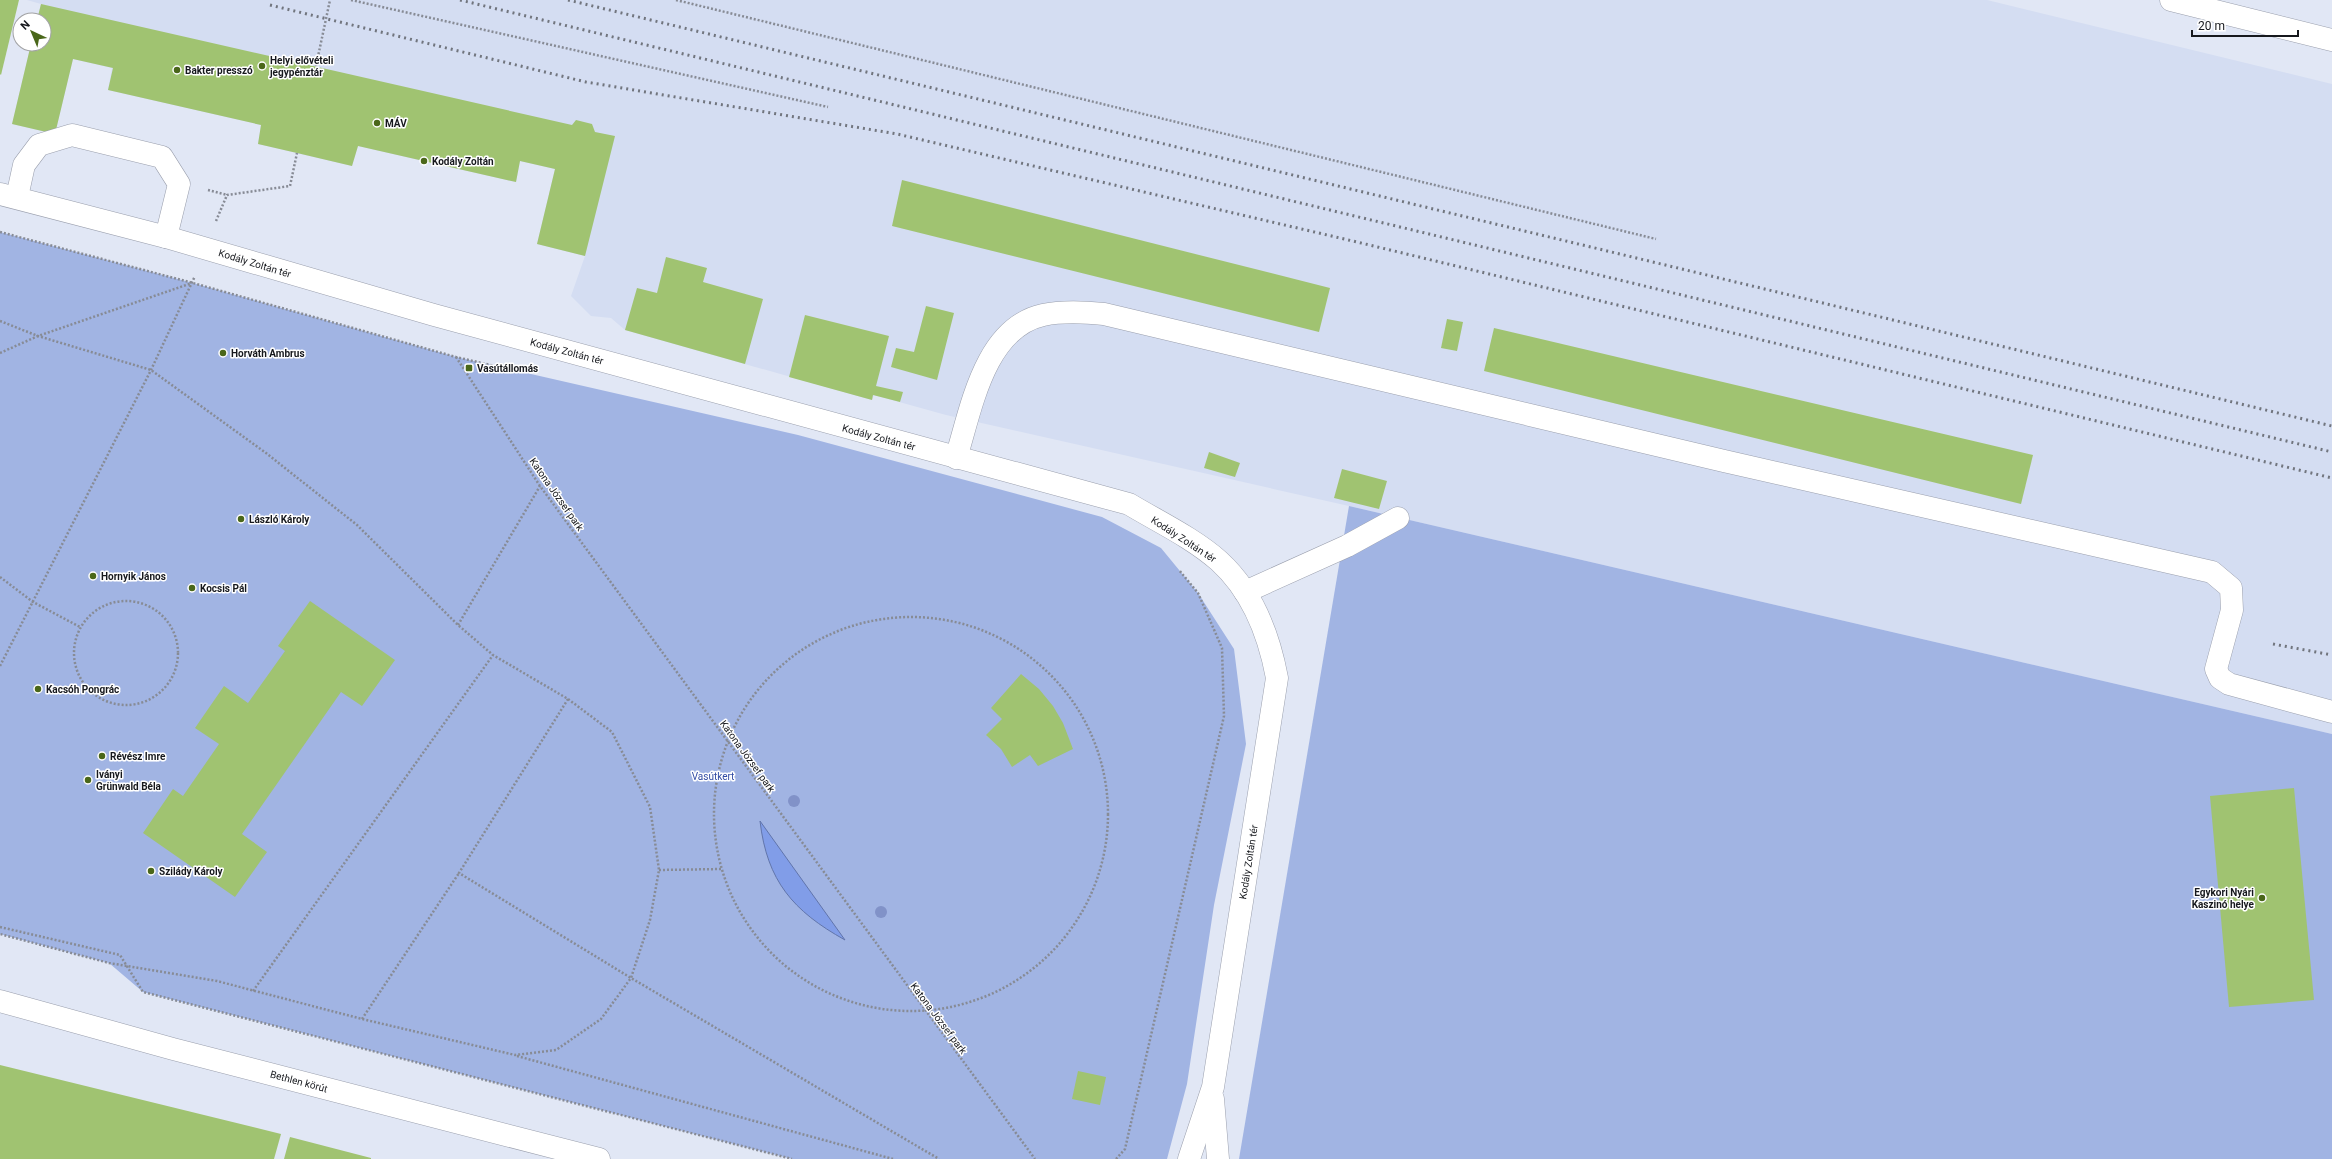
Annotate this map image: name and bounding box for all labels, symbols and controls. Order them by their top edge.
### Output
north arrow [12,12,52,52]
scale bar [2192,12,2298,38]
text: N [18,18,33,33]
text: 20 m [2198,19,2225,33]
place label: Helyi elővételi jegypénztár [269,55,334,78]
marker: Helyi elővételi jegypénztár [257,61,267,71]
marker: Bakter presszó [172,65,182,75]
place label: Bakter presszó [185,65,253,76]
place label: MÁV [385,117,407,129]
marker: MÁV [372,118,382,128]
marker: Kodály Zoltán [419,156,429,166]
place label: Kodály Zoltán [432,156,494,167]
street label: Kodály Zoltán tér [217,247,293,280]
street label: Kodály Zoltán tér [529,336,605,367]
marker: Horváth Ambrus [218,348,228,358]
place label: Horváth Ambrus [231,348,305,359]
marker: Vasútállomás [464,363,474,373]
place label: Vasútállomás [477,363,538,374]
street label: Kodály Zoltán tér [841,422,917,453]
street label: Katona József park [527,456,586,533]
marker: László Károly [236,514,246,524]
place label: László Károly [249,514,310,525]
street label: Kodály Zoltán tér [1149,514,1219,565]
marker: Hornyik János [88,571,98,581]
place label: Hornyik János [101,571,166,582]
marker: Kocsis Pál [187,583,197,593]
place label: Kocsis Pál [200,583,247,594]
marker: Kacsóh Pongrác [33,684,43,694]
place label: Kacsóh Pongrác [46,684,119,695]
street label: Katona József park [718,718,778,795]
marker: Révész Imre [97,751,107,761]
place label: Révész Imre [110,751,166,762]
place label: Iványi Grünwald Béla [96,769,162,792]
park label: Vasútkert [692,771,734,782]
marker: Iványi Grünwald Béla [83,775,93,785]
street label: Kodály Zoltán tér [1237,823,1260,900]
marker: Szilády Károly [146,866,156,876]
place label: Szilády Károly [159,866,224,877]
place label: Egykori Nyári Kaszinó helye [2192,887,2255,910]
marker: Egykori Nyári Kaszinó helye [2257,893,2267,903]
street label: Katona József park [908,981,969,1057]
street label: Bethlen körút [269,1069,329,1094]

